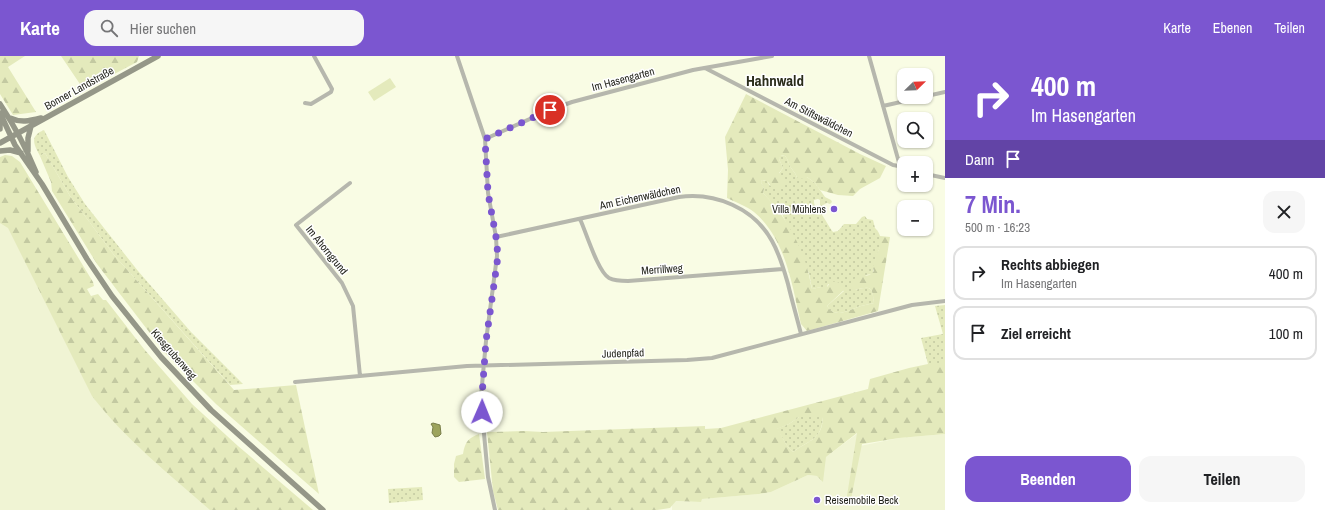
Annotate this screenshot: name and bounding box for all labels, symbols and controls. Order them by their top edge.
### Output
search box [84,10,364,46]
text: Karte [20,15,60,41]
icon: search [98,17,120,39]
text: Hier suchen [130,18,196,39]
text: Karte [1163,19,1191,37]
text: Ebenen [1213,19,1252,37]
text: Teilen [1274,19,1305,37]
street label: Bonner Landstraße [42,63,116,113]
street label: Im Hasengarten [590,64,656,94]
text: 400 m [1031,67,1096,105]
north arrow [897,68,933,104]
map controls [897,68,933,236]
district label: Hahnwald [746,70,804,91]
icon: right [965,72,1017,124]
pin [533,93,567,127]
street label: Am Stiftswäldchen [782,93,855,140]
icon: arrive [539,99,561,121]
text: Im Hasengarten [1031,103,1136,128]
button: search [897,112,933,148]
icon: arrive [1002,148,1024,170]
text: Dann [965,149,994,170]
button: + [897,156,933,192]
street label: Am Eichenwäldchen [597,182,682,213]
text: 7 Min. [965,188,1021,220]
button: close [1263,191,1305,233]
button: − [897,200,933,236]
place label: Villa Mühlens [772,202,826,216]
marker: Villa Mühlens [829,204,839,214]
text: 500 m · 16:23 [965,219,1030,236]
street label: Im Ahorngrund [303,223,351,277]
text: Rechts abbiegen [1001,254,1099,275]
street label: Merrillweg [641,261,683,277]
icon: right [967,262,989,284]
text: 400 m [1269,263,1303,284]
text: Im Hasengarten [1001,275,1077,292]
icon: arrive [967,322,989,344]
text: Ziel erreicht [1001,323,1071,344]
text: 100 m [1269,323,1303,344]
street label: Kiesgrubenweg [148,326,200,382]
street label: Judenpfad [602,345,644,361]
position arrow [461,391,503,433]
button: Beenden [965,456,1131,502]
button: Teilen [1139,456,1305,502]
place label: Reisemobile Beck [825,493,899,507]
marker: Reisemobile Beck [812,495,822,505]

